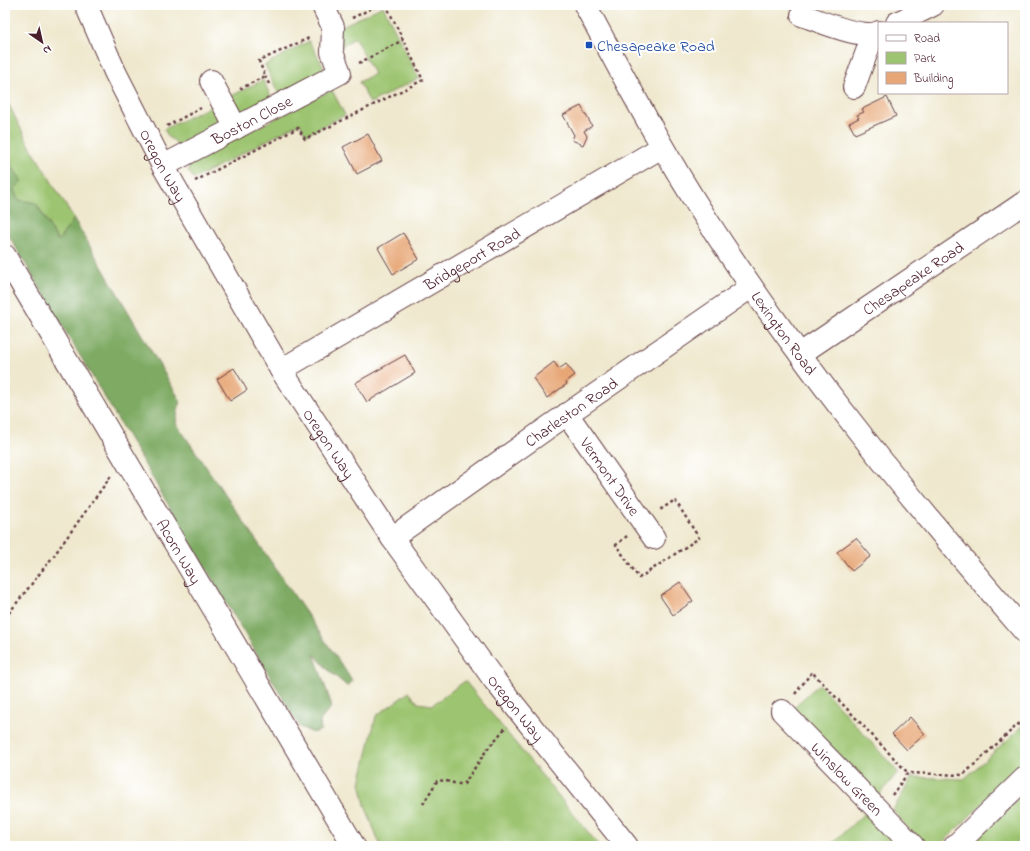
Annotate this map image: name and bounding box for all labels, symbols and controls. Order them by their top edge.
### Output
north arrow [22,22,62,62]
legend [878,22,1008,94]
text: Road [914,30,940,48]
place label: Chesapeake Road [597,35,715,59]
marker: Chesapeake Road [584,40,594,50]
text: N [39,41,55,58]
text: Park [914,50,936,68]
text: Building [913,70,953,89]
street label: Boston Close [207,90,298,153]
street label: Oregon Way [132,125,191,207]
street label: Bridgeport Road [419,222,526,298]
street label: Chesapeake Road [858,237,969,322]
street label: Lexington Road [744,287,822,381]
street label: Charleston Road [521,373,623,454]
street label: Oregon Way [296,404,360,484]
street label: Vermont Drive [572,432,645,522]
street label: Acorn Way [149,515,207,589]
street label: Oregon Way [480,670,549,748]
street label: Winslow Green [804,737,888,822]

